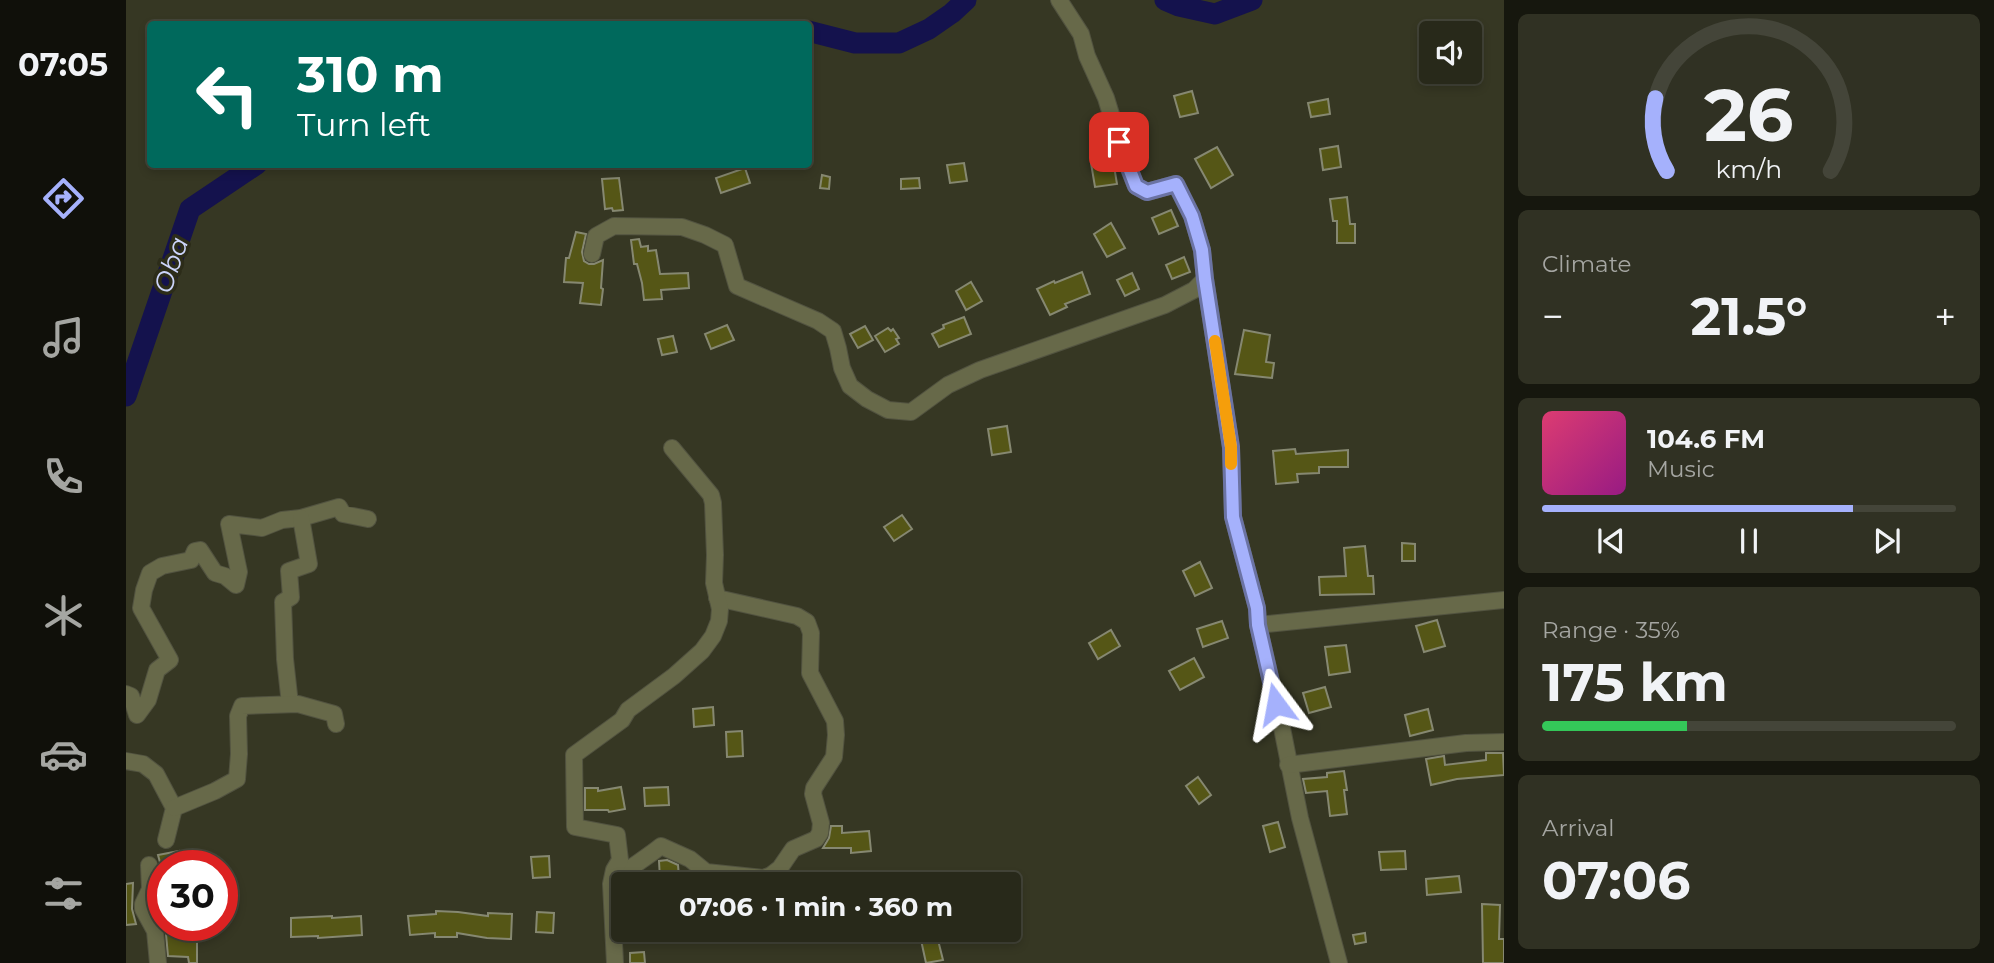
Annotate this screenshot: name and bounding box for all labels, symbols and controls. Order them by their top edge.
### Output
map controls [1419,21,1482,84]
button: sound [1419,21,1482,84]
text: 07:05 [18,45,108,84]
text: 310 m [297,45,444,104]
icon: left [182,49,273,140]
text: 26 [1704,71,1794,159]
text: Turn left [297,105,431,144]
pin [1089,112,1149,172]
icon: arrive [1100,123,1138,161]
text: km/h [1716,154,1782,184]
icon: directions [39,174,88,223]
water label: Oba [147,233,195,297]
text: Climate [1542,250,1631,278]
text: 21.5° [1690,285,1808,348]
text: − [1542,293,1564,340]
text: + [1934,293,1956,340]
icon: music [39,313,88,362]
text: 104.6 FM [1647,423,1765,455]
icon: phone [39,452,88,501]
text: Music [1647,455,1715,483]
icon: previous [1592,522,1630,560]
icon: pause [1730,522,1768,560]
icon: next [1868,522,1906,560]
icon: climate [39,591,88,640]
text: Range · 35% [1542,616,1680,644]
text: 175 km [1542,651,1728,714]
position arrow [1239,667,1313,741]
icon: car [39,730,88,779]
text: Arrival [1542,814,1615,842]
text: 07:06 [1542,849,1690,912]
speed limit sign: 30 [147,850,238,941]
icon: filters [39,869,88,918]
text: 07:06 · 1 min · 360 m [679,891,953,923]

